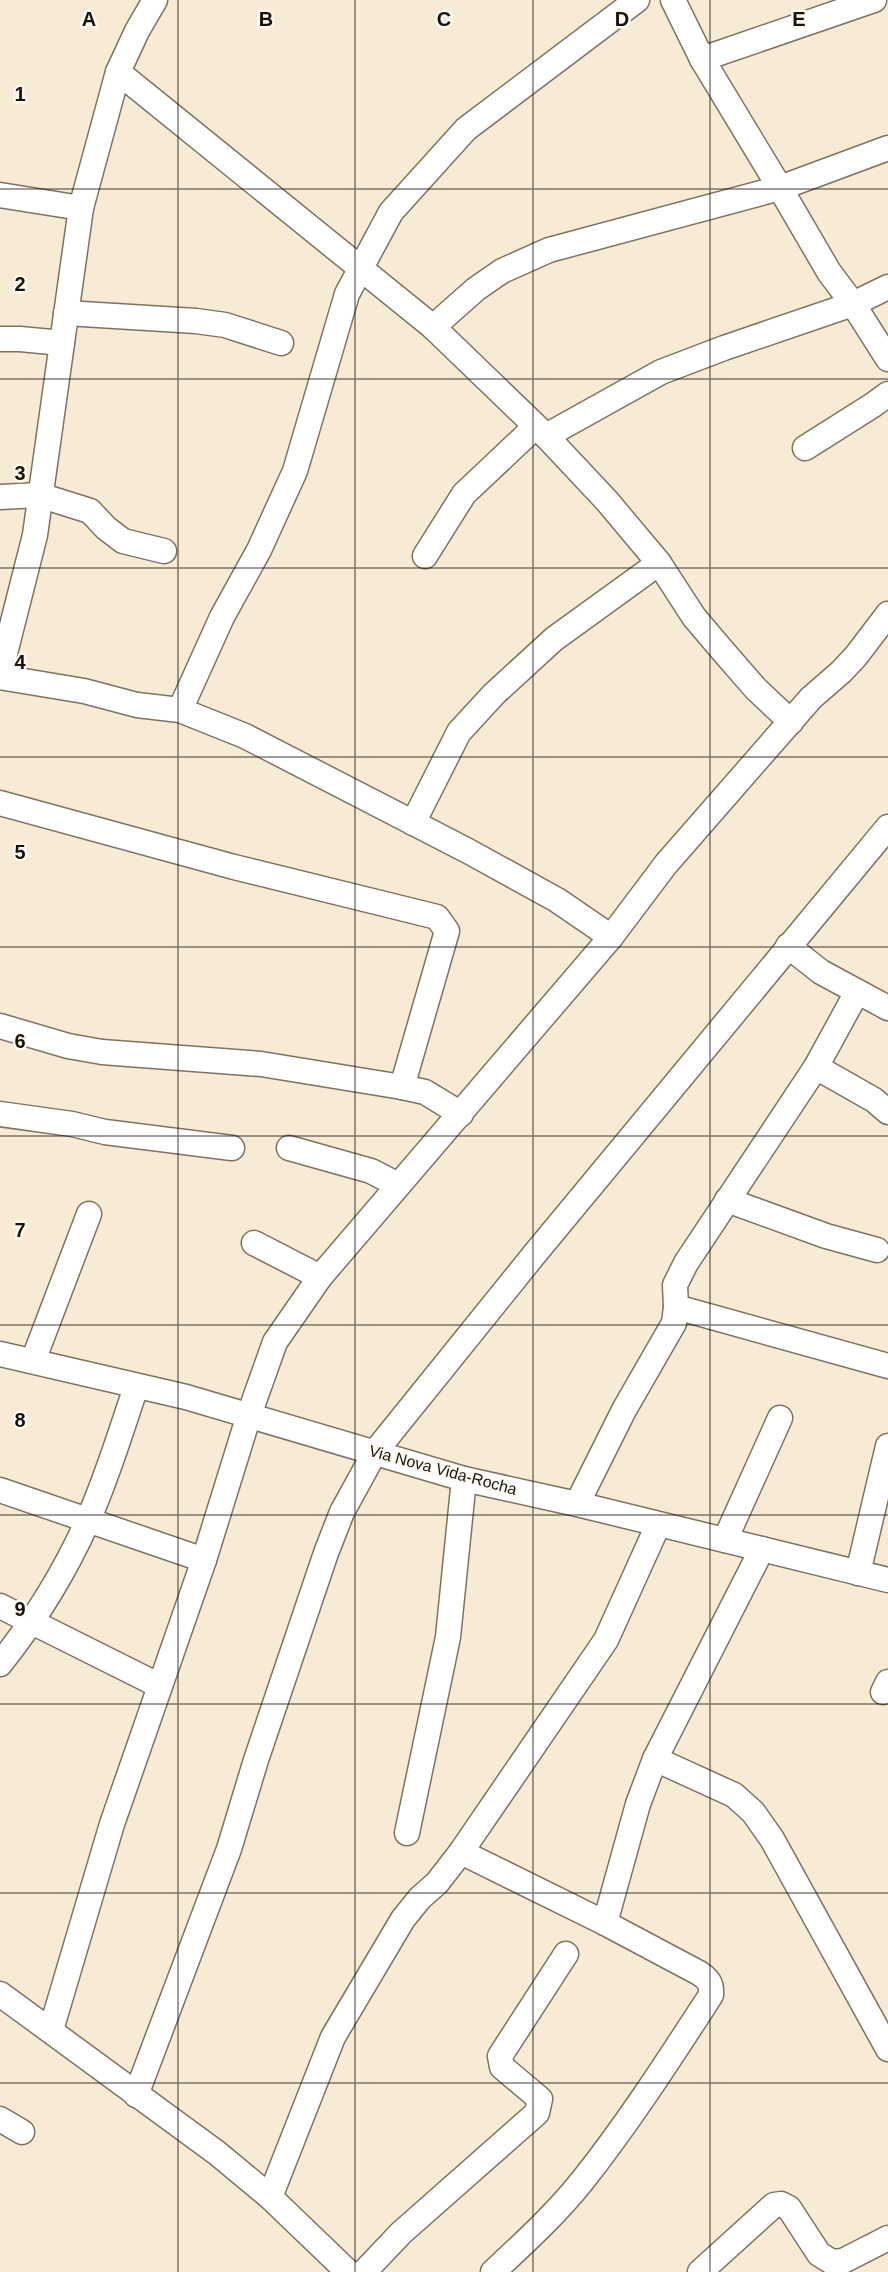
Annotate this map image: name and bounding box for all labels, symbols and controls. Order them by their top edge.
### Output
text: A [82,8,96,30]
text: B [259,8,273,30]
text: C [437,8,451,30]
text: D [615,8,629,30]
text: E [792,8,806,30]
text: 1 [14,83,26,105]
text: 2 [14,273,26,295]
text: 3 [14,462,26,484]
text: 4 [14,651,26,673]
text: 5 [14,841,26,863]
text: 6 [14,1030,26,1052]
text: 7 [14,1219,26,1241]
text: 8 [14,1409,26,1431]
street label: Via Nova Vida-Rocha [367,1442,519,1498]
text: 9 [14,1598,26,1620]

